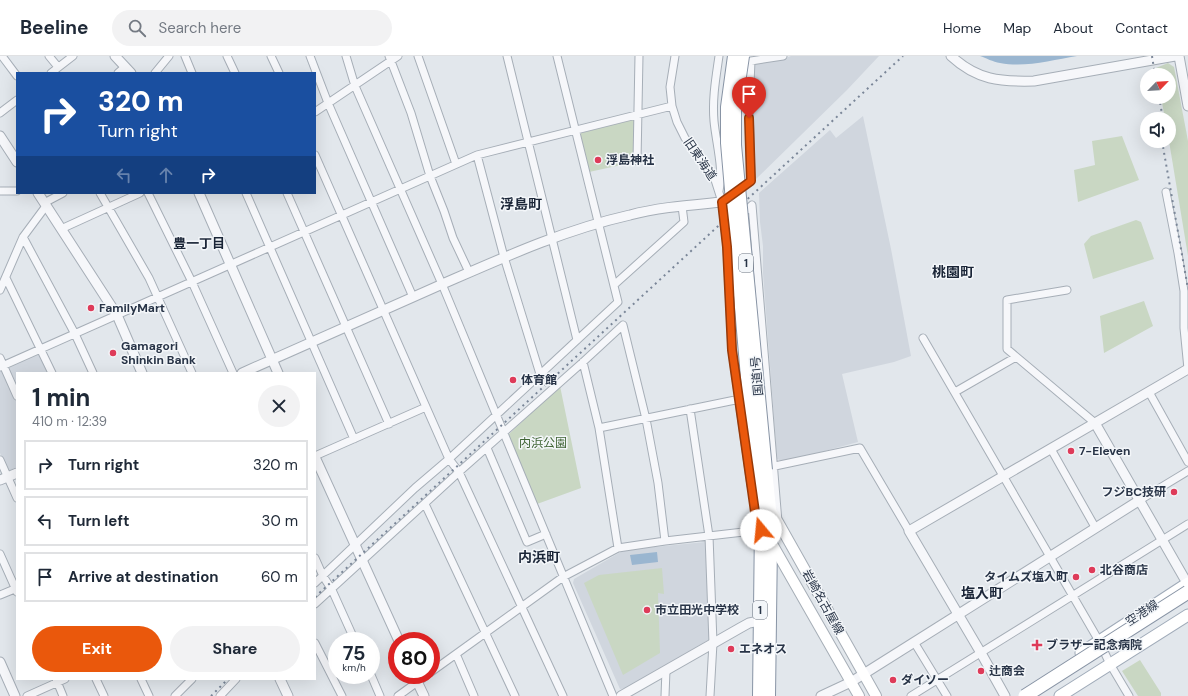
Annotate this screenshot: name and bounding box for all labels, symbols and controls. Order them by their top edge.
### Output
search box [112,10,392,46]
text: Beeline [20,15,88,40]
icon: search [126,17,148,39]
text: Search here [158,18,241,38]
text: Home [943,19,981,37]
text: Map [1003,19,1031,37]
text: About [1053,19,1093,37]
text: Contact [1115,19,1168,37]
north arrow [1140,68,1176,104]
map controls [1140,68,1176,148]
pin [732,77,766,118]
text: 320 m [98,83,184,120]
icon: arrive [738,83,760,105]
icon: right [32,88,84,140]
button: sound [1140,112,1176,148]
text: Turn right [98,119,178,143]
street label: 旧東海道 [680,135,720,183]
place label: 浮島神社 [606,152,654,168]
marker: 浮島神社 [593,155,603,165]
icon: left [113,164,135,186]
icon: ahead [155,164,177,186]
icon: right [197,164,219,186]
district label: 浮島町 [500,195,542,213]
district label: 豊一丁目 [173,235,225,252]
road number: 1 [739,254,753,272]
district label: 桃園町 [932,263,974,281]
place label: FamilyMart [99,300,165,316]
marker: FamilyMart [86,303,96,313]
place label: Gamagori Shinkin Bank [121,338,196,368]
marker: Gamagori Shinkin Bank [108,348,118,358]
street label: 国道1号 [747,356,767,396]
place label: 体育館 [521,372,557,388]
marker: 体育館 [508,375,518,385]
text: 1 min [32,382,90,413]
button: close [258,385,300,427]
text: 410 m · 12:39 [32,413,107,430]
park label: 内浜公園 [519,435,567,451]
place label: 7-Eleven [1079,443,1131,459]
marker: 7-Eleven [1066,446,1076,456]
icon: right [34,454,56,476]
text: Turn right [68,455,139,475]
text: 320 m [253,455,298,475]
place label: フジBC技研 [1101,484,1166,500]
marker: フジBC技研 [1169,487,1179,497]
position arrow [740,509,782,551]
icon: left [34,510,56,532]
text: Turn left [68,511,129,531]
text: 30 m [262,511,298,531]
district label: 内浜町 [518,548,560,566]
place label: 北谷商店 [1100,562,1148,578]
marker: 北谷商店 [1087,565,1097,575]
icon: arrive [34,566,56,588]
text: Arrive at destination [68,567,219,587]
text: 60 m [261,567,298,587]
street label: 岩崎名古屋線 [799,567,847,637]
place label: タイムズ塩入町 [984,569,1068,585]
marker: タイムズ塩入町 [1071,572,1081,582]
district label: 塩入町 [961,584,1003,602]
street label: 空港線 [1123,596,1161,630]
road number: 1 [753,601,767,619]
place label: 市立田光中学校 [655,602,739,618]
marker: 市立田光中学校 [642,605,652,615]
button: Exit [32,626,162,672]
button: Share [170,626,300,672]
speed limit sign: 80 [388,632,440,684]
place label: ブラザー記念病院 [1046,637,1142,653]
marker: ブラザー記念病院 [1031,639,1043,651]
text: 75 [343,640,365,666]
place label: エネオス [739,641,787,657]
marker: エネオス [726,644,736,654]
text: km/h [342,661,366,674]
place label: 辻商会 [989,663,1025,679]
marker: 辻商会 [976,666,986,676]
place label: ダイソー [901,672,949,688]
marker: ダイソー [888,675,898,685]

